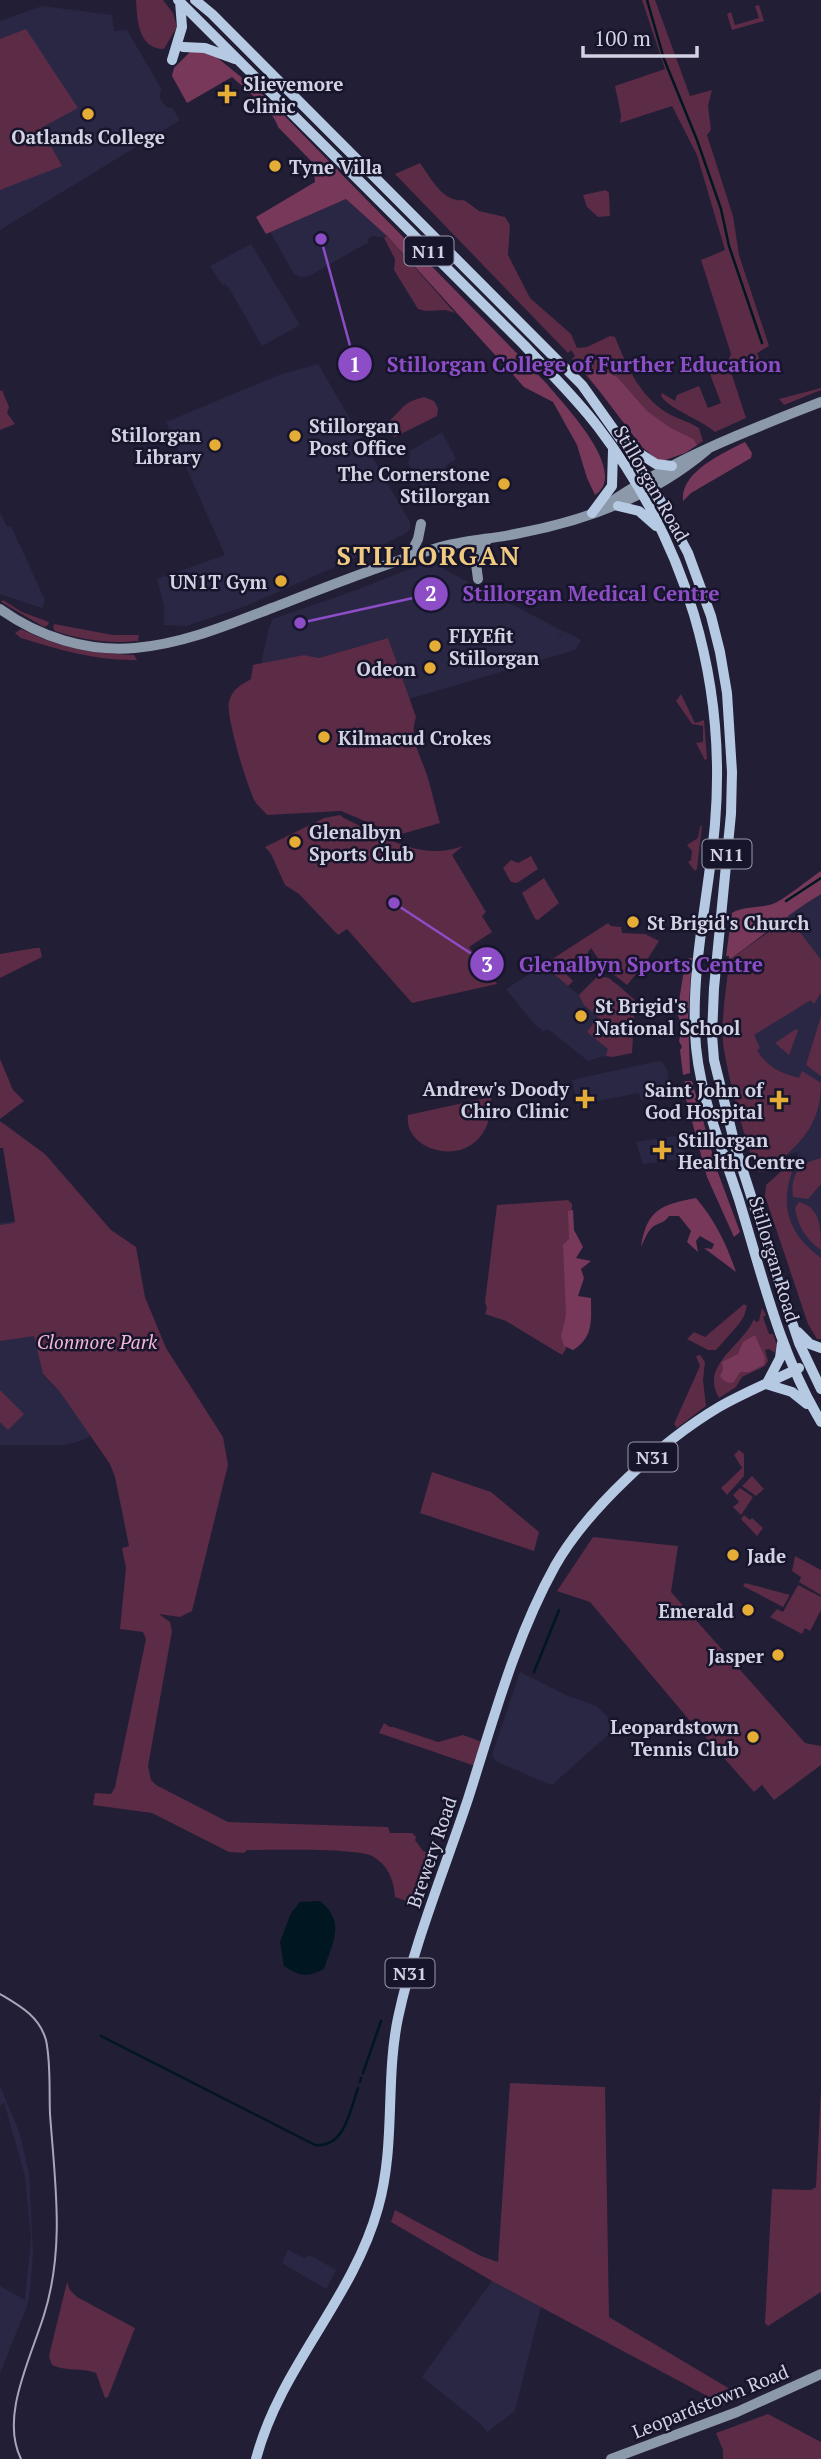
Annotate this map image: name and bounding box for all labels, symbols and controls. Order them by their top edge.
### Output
scale bar [583,14,697,58]
text: 100 m [594,24,651,52]
place label: Slievemore Clinic [243,71,344,118]
marker: Slievemore Clinic [217,84,237,104]
marker: Oatlands College [80,106,96,122]
place label: Oatlands College [11,124,165,149]
place label: Tyne Villa [289,154,383,179]
marker: Tyne Villa [267,158,283,174]
road number: N11 [404,236,453,265]
callout: Stillorgan College of Further Education [338,343,795,385]
text: 1 [349,350,361,378]
text: Stillorgan College of Further Education [387,350,782,378]
place label: Stillorgan Post Office [309,413,406,460]
street label: Stillorgan Road [609,420,696,546]
place label: Stillorgan Library [111,422,202,469]
marker: Stillorgan Post Office [287,428,303,444]
marker: Stillorgan Library [207,437,223,453]
place label: The Cornerstone Stillorgan [338,461,491,508]
marker: The Cornerstone Stillorgan [496,476,512,492]
district label: STILLORGAN [336,538,522,572]
place label: UN1T Gym [169,569,267,594]
marker: UN1T Gym [273,573,289,589]
callout: Stillorgan Medical Centre [414,573,733,615]
text: 2 [425,579,437,607]
text: Stillorgan Medical Centre [463,579,719,607]
place label: FLYEfit Stillorgan [449,623,540,670]
marker: FLYEfit Stillorgan [427,638,443,654]
place label: Odeon [357,656,417,681]
marker: Odeon [422,660,438,676]
place label: Kilmacud Crokes [338,725,492,750]
marker: Kilmacud Crokes [316,729,332,745]
place label: Glenalbyn Sports Club [309,819,414,866]
marker: Glenalbyn Sports Club [287,834,303,850]
road number: N11 [702,840,752,868]
place label: St Brigid's Church [647,910,809,935]
marker: St Brigid's Church [625,914,641,930]
callout: Glenalbyn Sports Centre [470,943,777,985]
text: 3 [481,950,493,978]
text: Glenalbyn Sports Centre [519,950,763,978]
place label: St Brigid's National School [595,993,740,1040]
marker: St Brigid's National School [573,1008,589,1024]
place label: Andrew's Doody Chiro Clinic [423,1076,570,1123]
place label: Saint John of God Hospital [644,1077,765,1124]
marker: Andrew's Doody Chiro Clinic [575,1089,595,1109]
marker: Saint John of God Hospital [769,1090,789,1110]
place label: Stillorgan Health Centre [678,1127,805,1174]
marker: Stillorgan Health Centre [652,1140,672,1160]
street label: Stillorgan Road [744,1193,806,1325]
park label: Clonmore Park [37,1329,158,1354]
road number: N31 [628,1442,678,1472]
place label: Jade [747,1543,786,1568]
marker: Jade [725,1547,741,1563]
place label: Emerald [658,1598,735,1623]
marker: Emerald [740,1602,756,1618]
place label: Jasper [708,1643,765,1668]
marker: Jasper [770,1647,786,1663]
place label: Leopardstown Tennis Club [610,1714,740,1761]
marker: Leopardstown Tennis Club [745,1729,761,1745]
street label: Brewery Road [400,1793,462,1911]
road number: N31 [386,1958,434,1987]
street label: Leopardstown Road [628,2358,792,2444]

